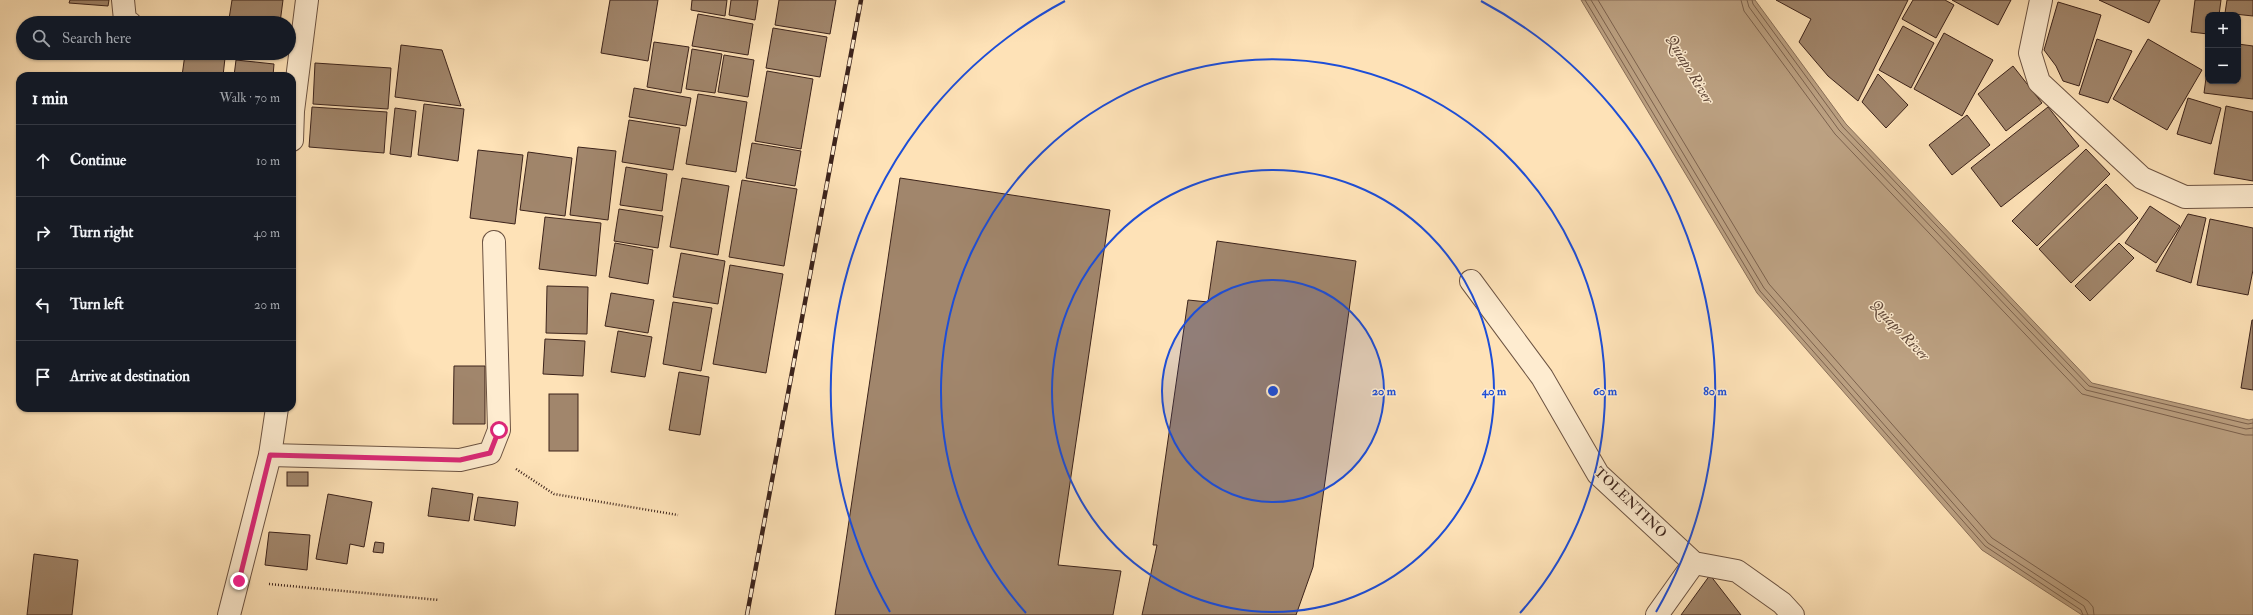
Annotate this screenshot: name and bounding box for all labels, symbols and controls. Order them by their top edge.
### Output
map controls [2205,12,2241,84]
button: + [2205,12,2241,48]
search box [16,16,296,60]
icon: search [30,27,52,49]
text: Search here [62,29,131,48]
water label: Quiapo River [1662,31,1718,108]
button: − [2205,48,2241,84]
text: 1 min [32,88,68,109]
text: Walk · 70 m [220,90,280,106]
icon: ahead [32,150,54,172]
text: Continue [70,151,126,170]
text: 10 m [256,153,280,169]
icon: right [32,222,54,244]
text: Turn right [70,223,133,242]
text: 40 m [254,225,280,241]
icon: left [32,294,54,316]
text: Turn left [70,295,124,314]
water label: Quiapo River [1866,296,1934,366]
text: 20 m [254,297,280,313]
icon: arrive [32,366,54,388]
text: Arrive at destination [70,367,190,386]
centre of rings [1266,384,1280,398]
text: 20 m [1372,384,1397,399]
text: 40 m [1481,384,1507,399]
text: 60 m [1593,384,1618,399]
text: 80 m [1703,384,1727,399]
route start [490,421,508,439]
street label: TOLENTINO [1591,463,1670,541]
route end [230,572,248,590]

